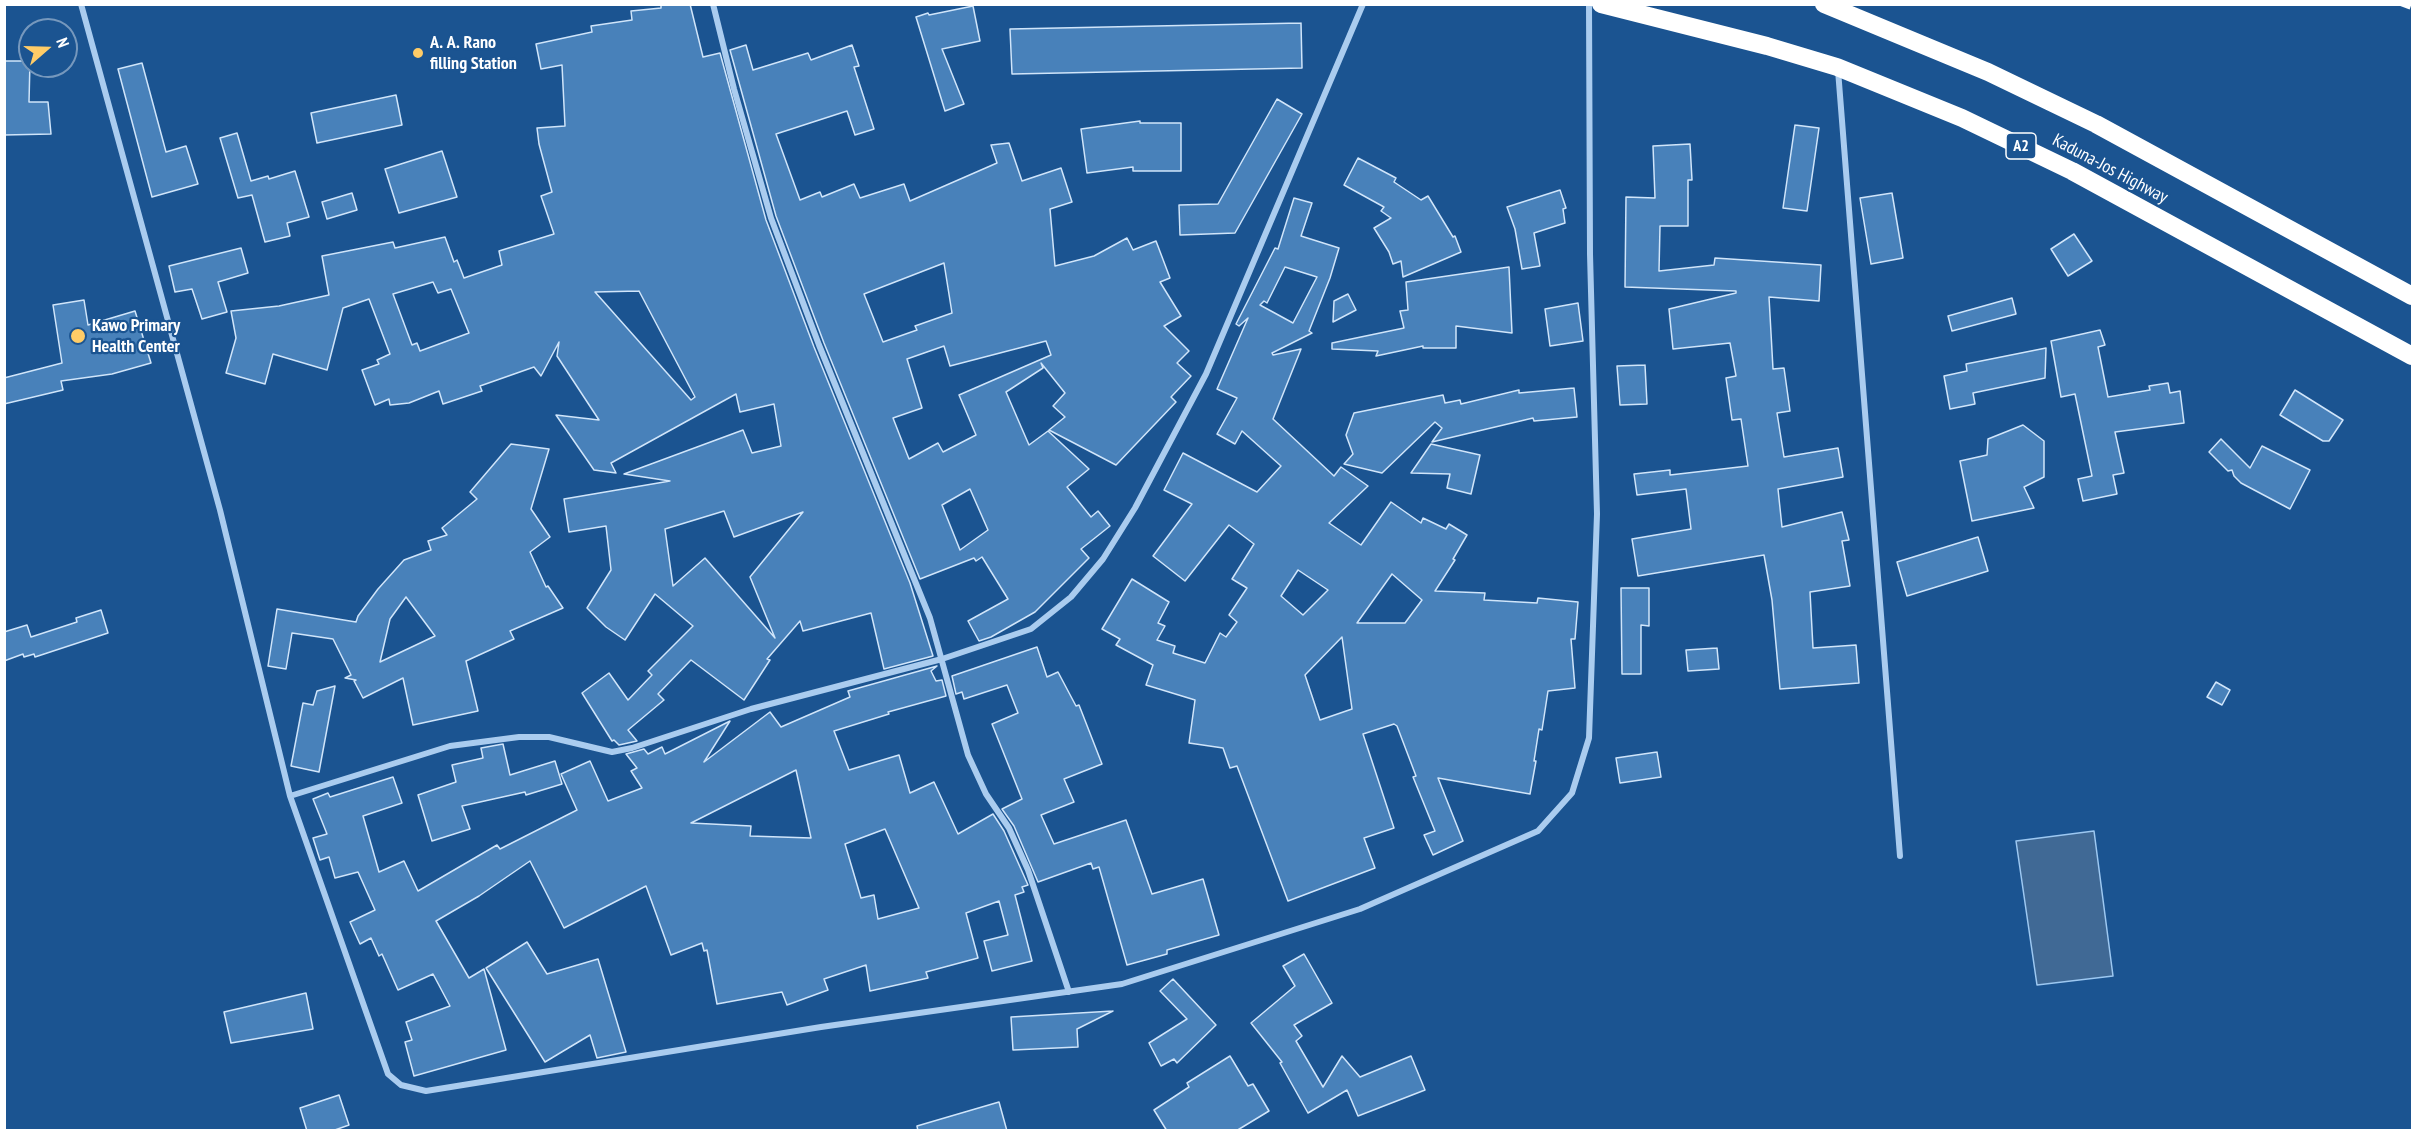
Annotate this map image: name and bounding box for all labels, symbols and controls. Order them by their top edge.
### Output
north arrow [18,18,78,78]
place label: A. A. Rano filling Station [430,32,517,74]
text: N [52,35,74,50]
marker: A. A. Rano filling Station [411,46,425,60]
street label: Kaduna-Jos Highway [2049,130,2171,208]
road number: A2 [2006,133,2036,159]
place label: Kawo Primary Health Center [92,315,180,358]
marker: Kawo Primary Health Center [69,327,87,345]

